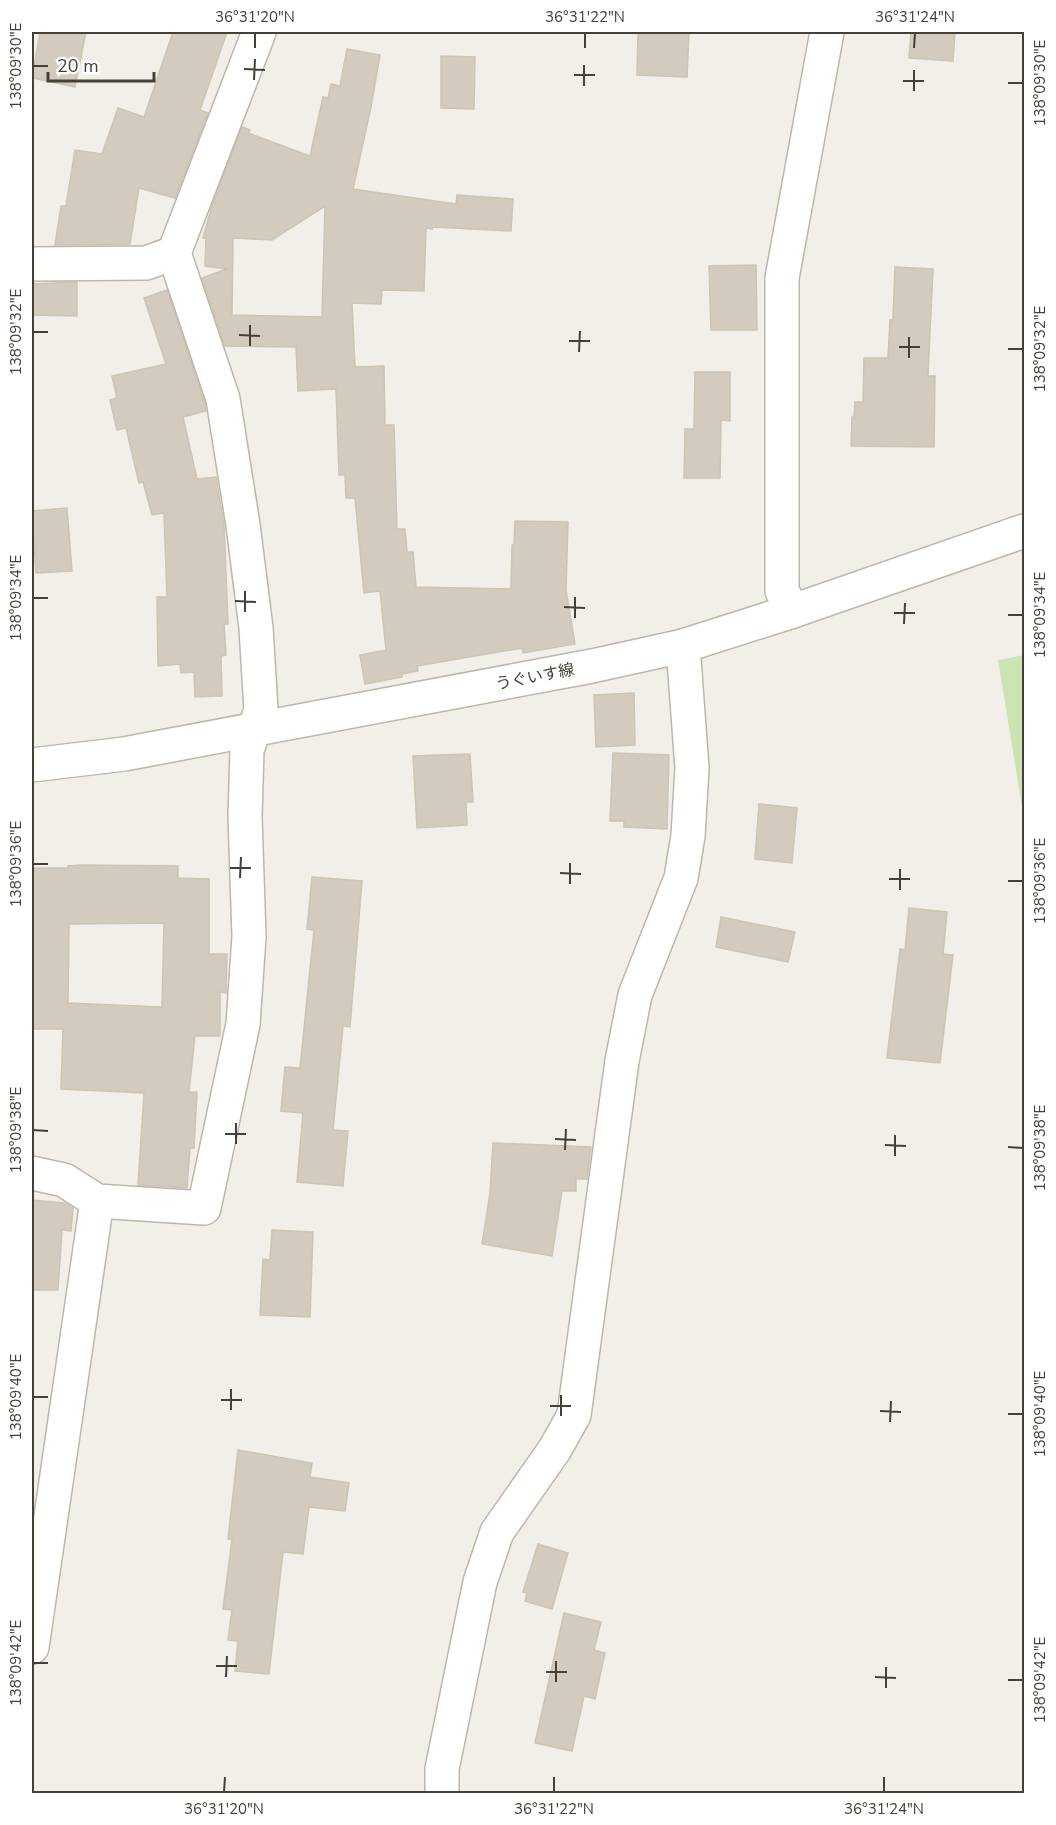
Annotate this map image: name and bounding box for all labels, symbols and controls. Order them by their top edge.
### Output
text: 36°31'20"N [215,7,295,27]
text: 36°31'22"N [545,7,625,27]
text: 36°31'24"N [875,7,955,27]
text: 138°09'30"E [6,23,26,109]
text: 138°09'30"E [1030,40,1050,126]
scale bar [48,45,154,83]
text: 20 m [57,54,99,78]
text: 138°09'32"E [6,289,26,375]
text: 138°09'32"E [1030,306,1050,392]
text: 138°09'34"E [6,555,26,641]
text: 138°09'34"E [1030,572,1050,658]
street label: うぐいす線 [494,659,576,695]
text: 138°09'36"E [6,821,26,907]
text: 138°09'36"E [1030,838,1050,924]
text: 138°09'38"E [6,1087,26,1173]
text: 138°09'38"E [1030,1105,1050,1191]
text: 138°09'40"E [6,1354,26,1440]
text: 138°09'40"E [1030,1371,1050,1457]
text: 138°09'42"E [6,1620,26,1706]
text: 138°09'42"E [1030,1637,1050,1723]
text: 36°31'20"N [184,1799,264,1819]
text: 36°31'22"N [514,1799,594,1819]
text: 36°31'24"N [844,1799,924,1819]

